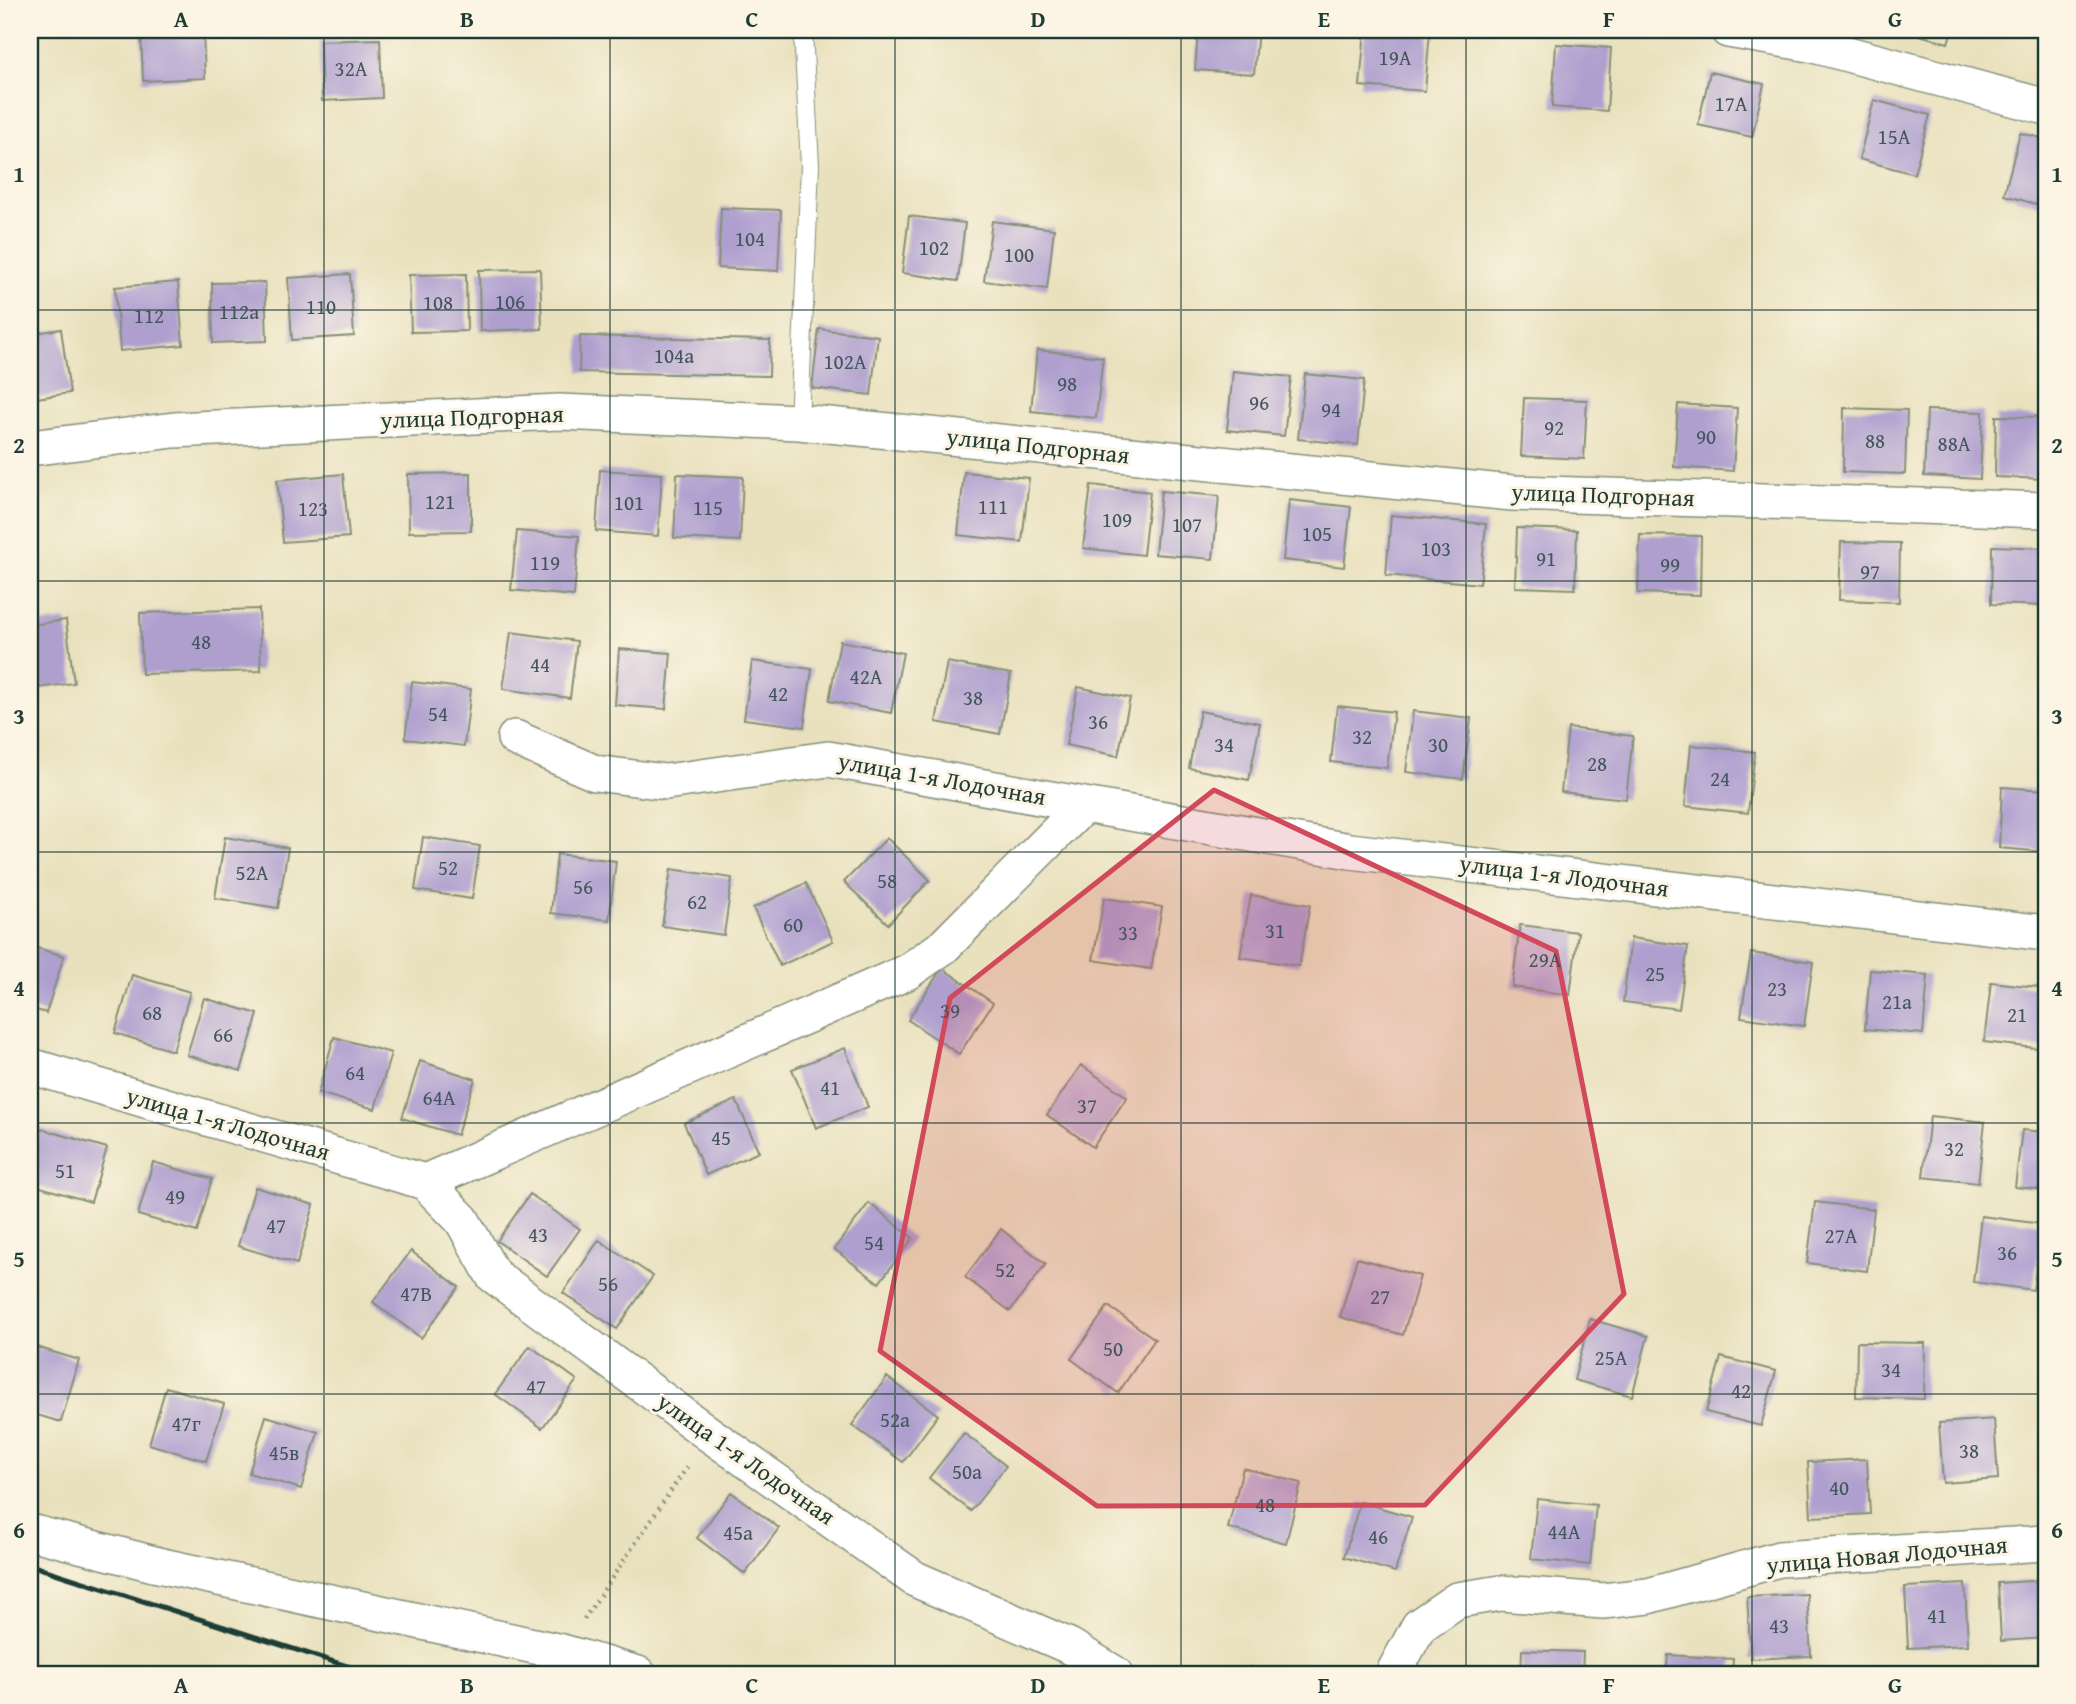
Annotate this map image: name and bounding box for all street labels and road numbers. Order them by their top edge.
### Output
street label: улица Подгорная [379,396,564,437]
street label: улица Подгорная [944,418,1131,473]
street label: улица Подгорная [1510,474,1695,515]
street label: улица 1-я Лодочная [834,743,1049,814]
street label: улица 1-я Лодочная [1457,845,1671,906]
street label: улица 1-я Лодочная [121,1077,334,1169]
street label: улица 1-я Лодочная [649,1383,843,1533]
street label: улица Новая Лодочная [1764,1527,2009,1583]

